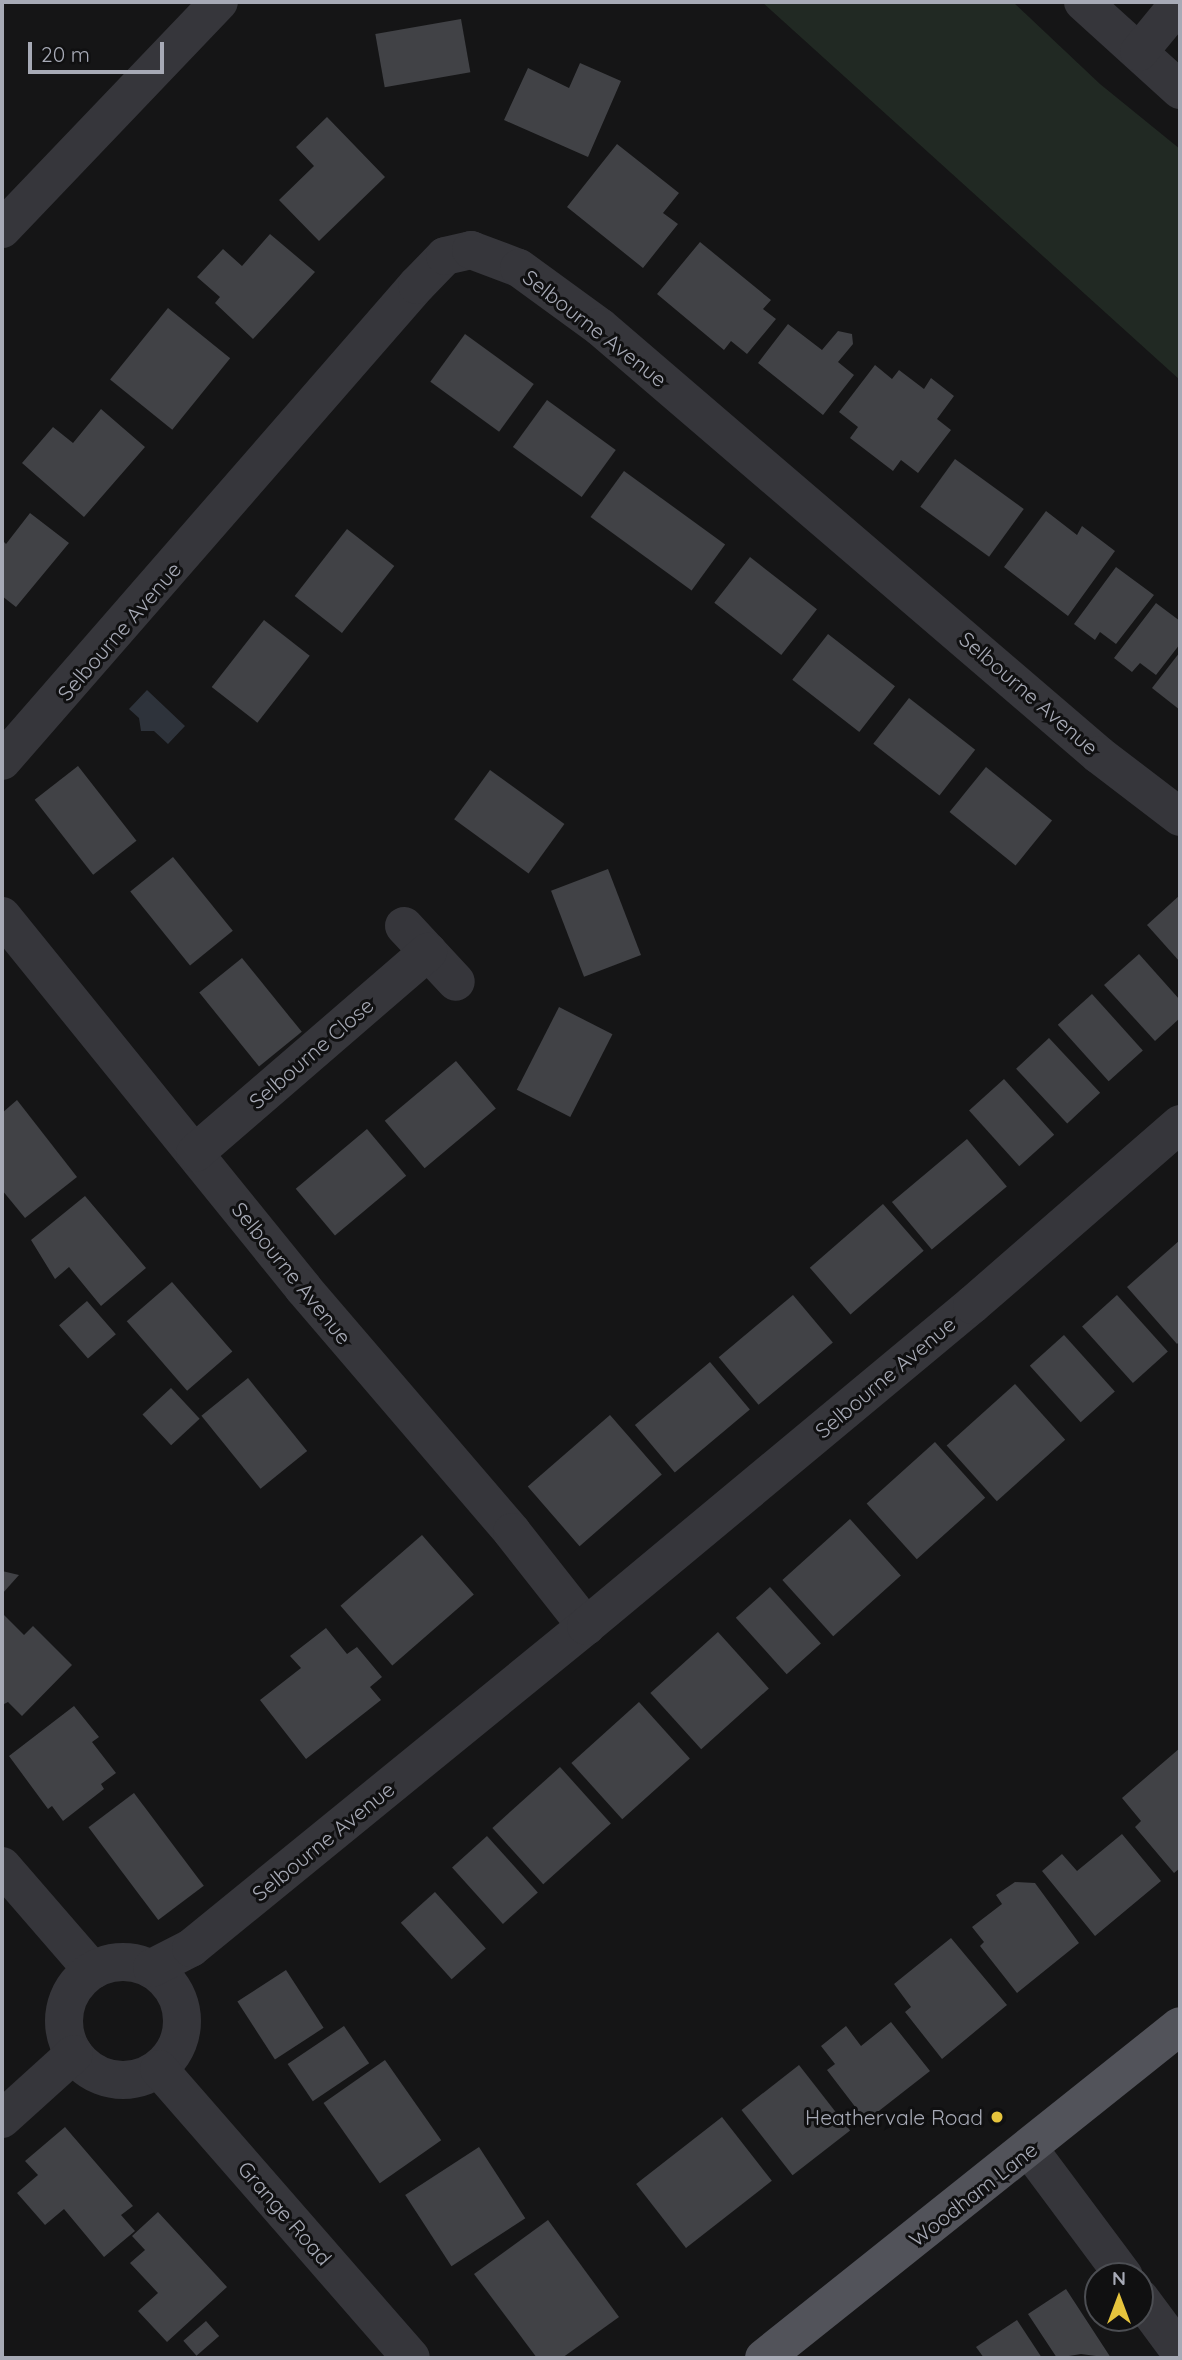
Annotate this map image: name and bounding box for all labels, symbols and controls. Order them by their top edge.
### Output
scale bar [32,28,168,72]
text: 20 m [41,41,90,67]
street label: Selbourne Avenue [518,264,672,392]
street label: Selbourne Avenue [52,557,186,705]
street label: Selbourne Avenue [955,626,1103,760]
street label: Selbourne Close [244,992,378,1114]
street label: Selbourne Avenue [227,1197,357,1349]
street label: Selbourne Avenue [810,1311,960,1443]
street label: Selbourne Avenue [247,1776,399,1906]
place label: Heathervale Road [805,2104,983,2130]
marker: Heathervale Road [989,2109,1005,2125]
street label: Woodham Lane [904,2136,1042,2252]
street label: Grange Road [233,2156,337,2270]
north arrow [1084,2262,1154,2332]
text: N [1112,2266,1126,2290]

